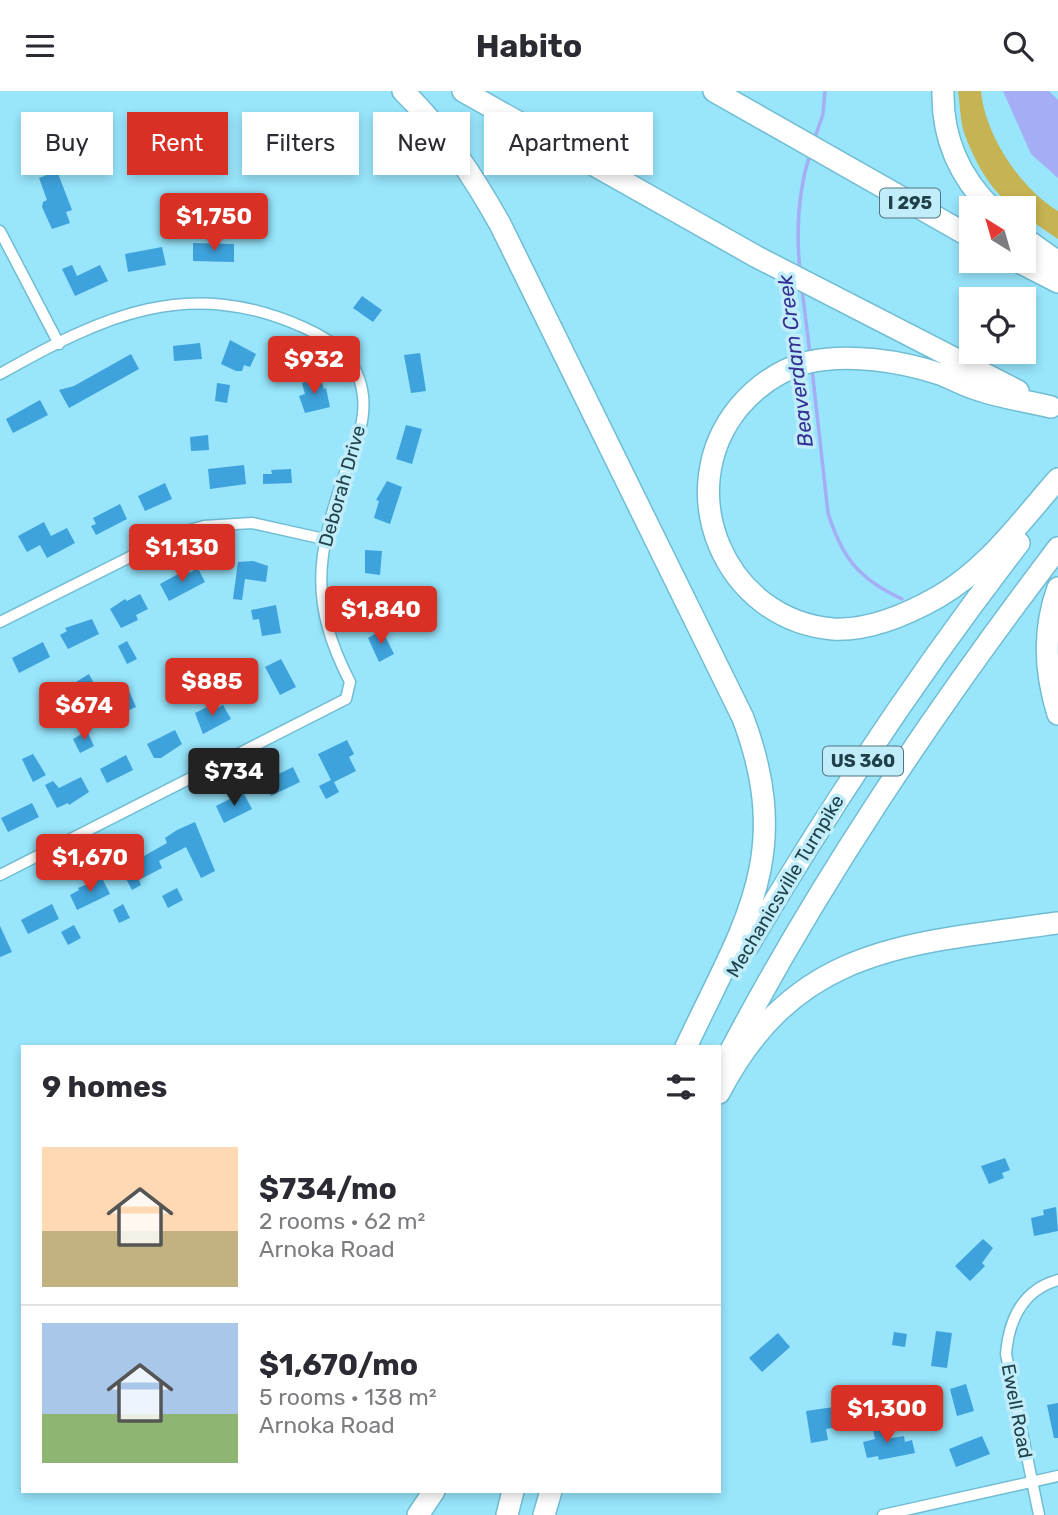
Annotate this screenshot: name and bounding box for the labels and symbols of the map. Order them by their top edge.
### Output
road number: I 295 [880,189,940,218]
pin: $1,750 [157,193,271,253]
north arrow [959,196,1036,273]
water label: Beaverdam Creek [772,272,818,449]
pin: $932 [273,337,355,396]
street label: Deborah Drive [314,423,370,549]
pin: $1,130 [125,525,239,584]
pin: $1,840 [324,587,438,646]
pin: $885 [171,659,253,718]
pin: $674 [43,683,125,742]
road number: US 360 [823,747,903,775]
pin: $734 [193,749,275,808]
street label: Mechanicsville Turnpike [721,791,849,981]
pin: $1,670 [33,835,147,894]
street label: Ewell Road [997,1362,1037,1460]
pin: $1,300 [830,1385,944,1445]

